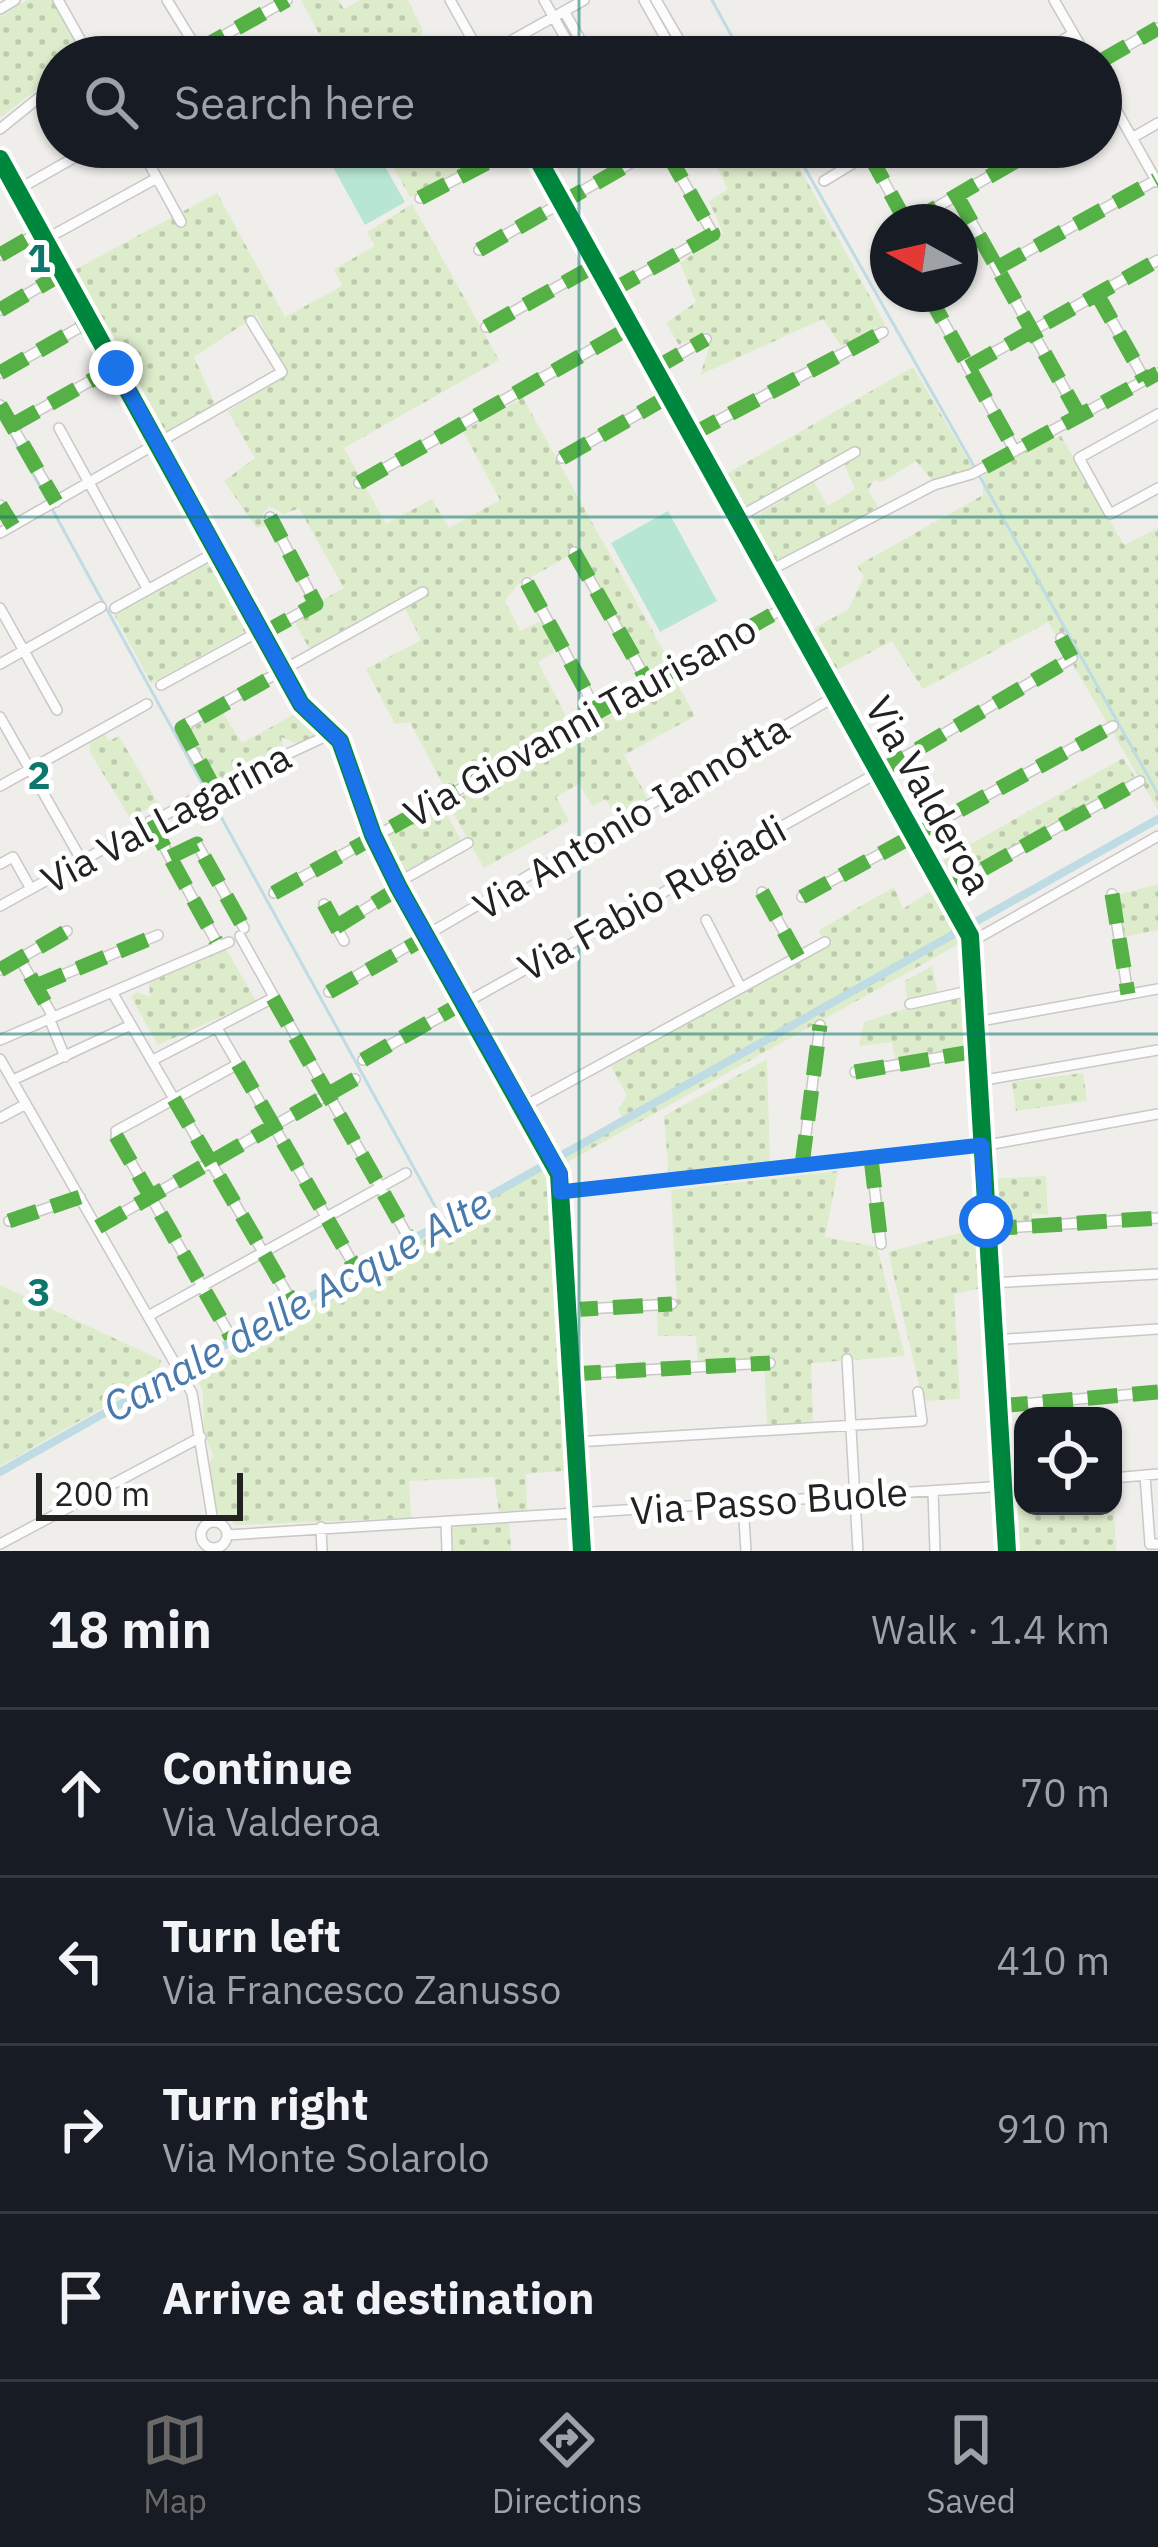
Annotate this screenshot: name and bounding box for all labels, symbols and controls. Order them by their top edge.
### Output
search box [36,36,1122,168]
icon: search [78,69,144,135]
text: Search here [174,73,415,131]
north arrow [870,204,978,312]
text: 1 [27,232,51,283]
route end [89,341,143,395]
street label: Via Giovanni Taurisano [395,602,765,839]
street label: Via Valderoa [854,687,1005,903]
street label: Via Antonio Iannotta [464,702,798,931]
street label: Via Val Lagarina [32,730,299,905]
text: 2 [27,749,51,800]
street label: Via Fabio Rugiadi [509,803,795,992]
water label: Canale delle Acque Alte [93,1175,501,1434]
route start [959,1194,1013,1248]
text: 3 [27,1266,51,1317]
map controls [1014,1407,1122,1515]
button: locate [1014,1407,1122,1515]
street label: Via Passo Buole [629,1465,909,1536]
scale bar [36,1467,243,1520]
text: 200 m [54,1472,150,1515]
text: 18 min [48,1596,212,1662]
text: Walk · 1.4 km [871,1604,1110,1655]
text: Continue [162,1738,353,1796]
icon: ahead [48,1760,114,1826]
text: 70 m [1020,1767,1110,1818]
text: Via Valderoa [162,1796,380,1847]
text: Turn left [162,1906,341,1964]
icon: left [48,1928,114,1994]
text: 410 m [997,1935,1110,1986]
text: Via Francesco Zanusso [162,1964,561,2015]
text: Turn right [162,2074,369,2132]
icon: right [48,2096,114,2162]
text: 910 m [997,2103,1110,2154]
text: Via Monte Solarolo [162,2132,490,2183]
icon: arrive [48,2264,114,2330]
text: Arrive at destination [162,2268,595,2326]
tab: Map [142,2407,208,2522]
tab: Directions [492,2407,642,2522]
tab: Saved [926,2407,1016,2522]

